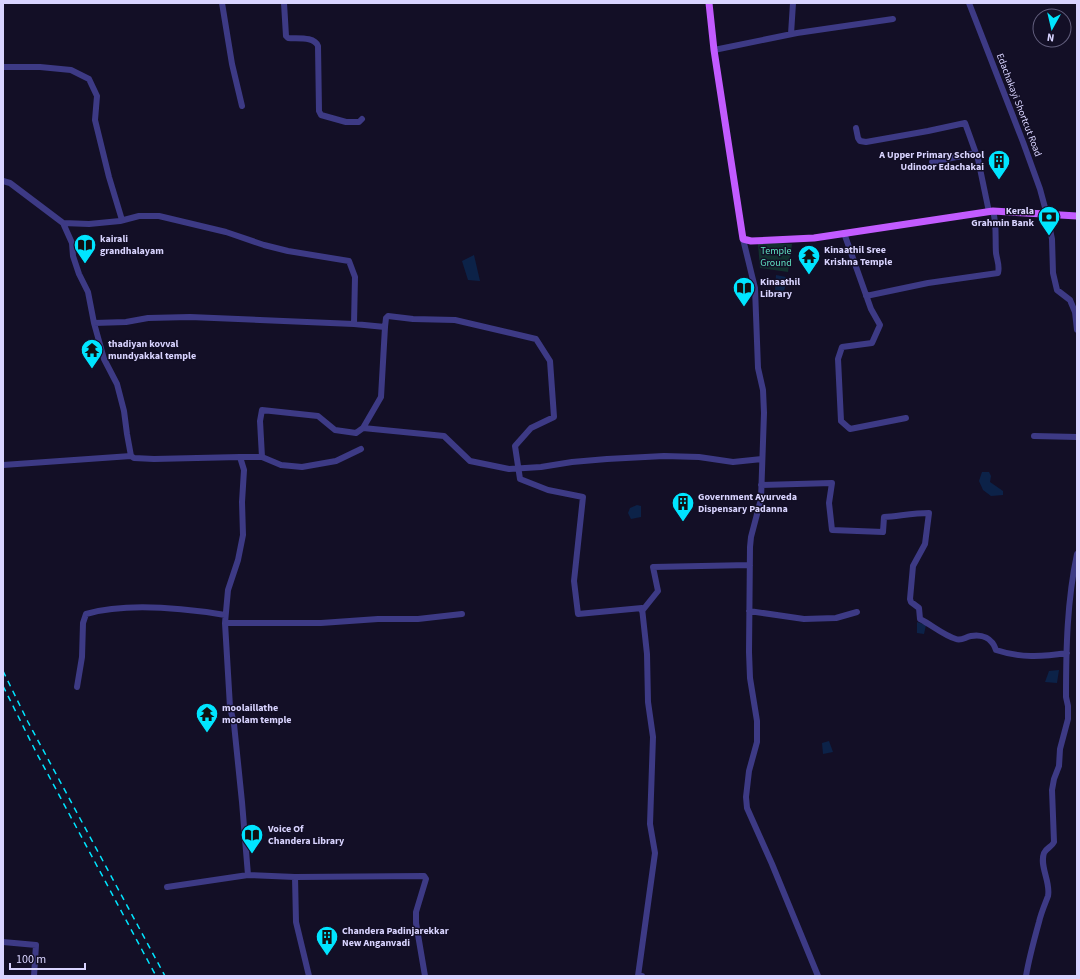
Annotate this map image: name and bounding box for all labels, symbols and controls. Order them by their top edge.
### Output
north arrow [1032,8,1072,48]
text: N [1046,29,1055,45]
street label: Edachakayi Shortcut Road [993,51,1045,159]
place label: A Upper Primary School Udinoor Edachakai [878,148,984,174]
building icon: A Upper Primary School Udinoor Edachakai [986,148,1012,181]
place label: Kerala Grahmin Bank [971,204,1035,230]
bank icon: Kerala Grahmin Bank [1036,204,1062,237]
library icon: kairali grandhalayam [72,232,98,265]
place label: kairali grandhalayam [100,232,164,258]
temple icon: Kinaathil Sree Krishna Temple [796,243,822,276]
place label: Kinaathil Sree Krishna Temple [824,243,892,269]
park label: Temple Ground [760,244,792,270]
library icon: Kinaathil Library [731,275,757,308]
place label: Kinaathil Library [760,275,800,301]
temple icon: thadiyan kovval mundyakkal temple [79,337,105,370]
place label: thadiyan kovval mundyakkal temple [108,337,196,363]
building icon: Government Ayurveda Dispensary Padanna [670,490,696,523]
place label: Government Ayurveda Dispensary Padanna [698,490,797,516]
temple icon: moolaillathe moolam temple [194,701,220,734]
place label: moolaillathe moolam temple [222,701,292,727]
library icon: Voice Of Chandera Library [239,822,265,855]
place label: Voice Of Chandera Library [267,822,345,848]
building icon: Chandera Padinjarekkar New Anganvadi [314,924,340,957]
place label: Chandera Padinjarekkar New Anganvadi [342,924,449,950]
scale bar [10,945,85,971]
text: 100 m [16,951,46,968]

